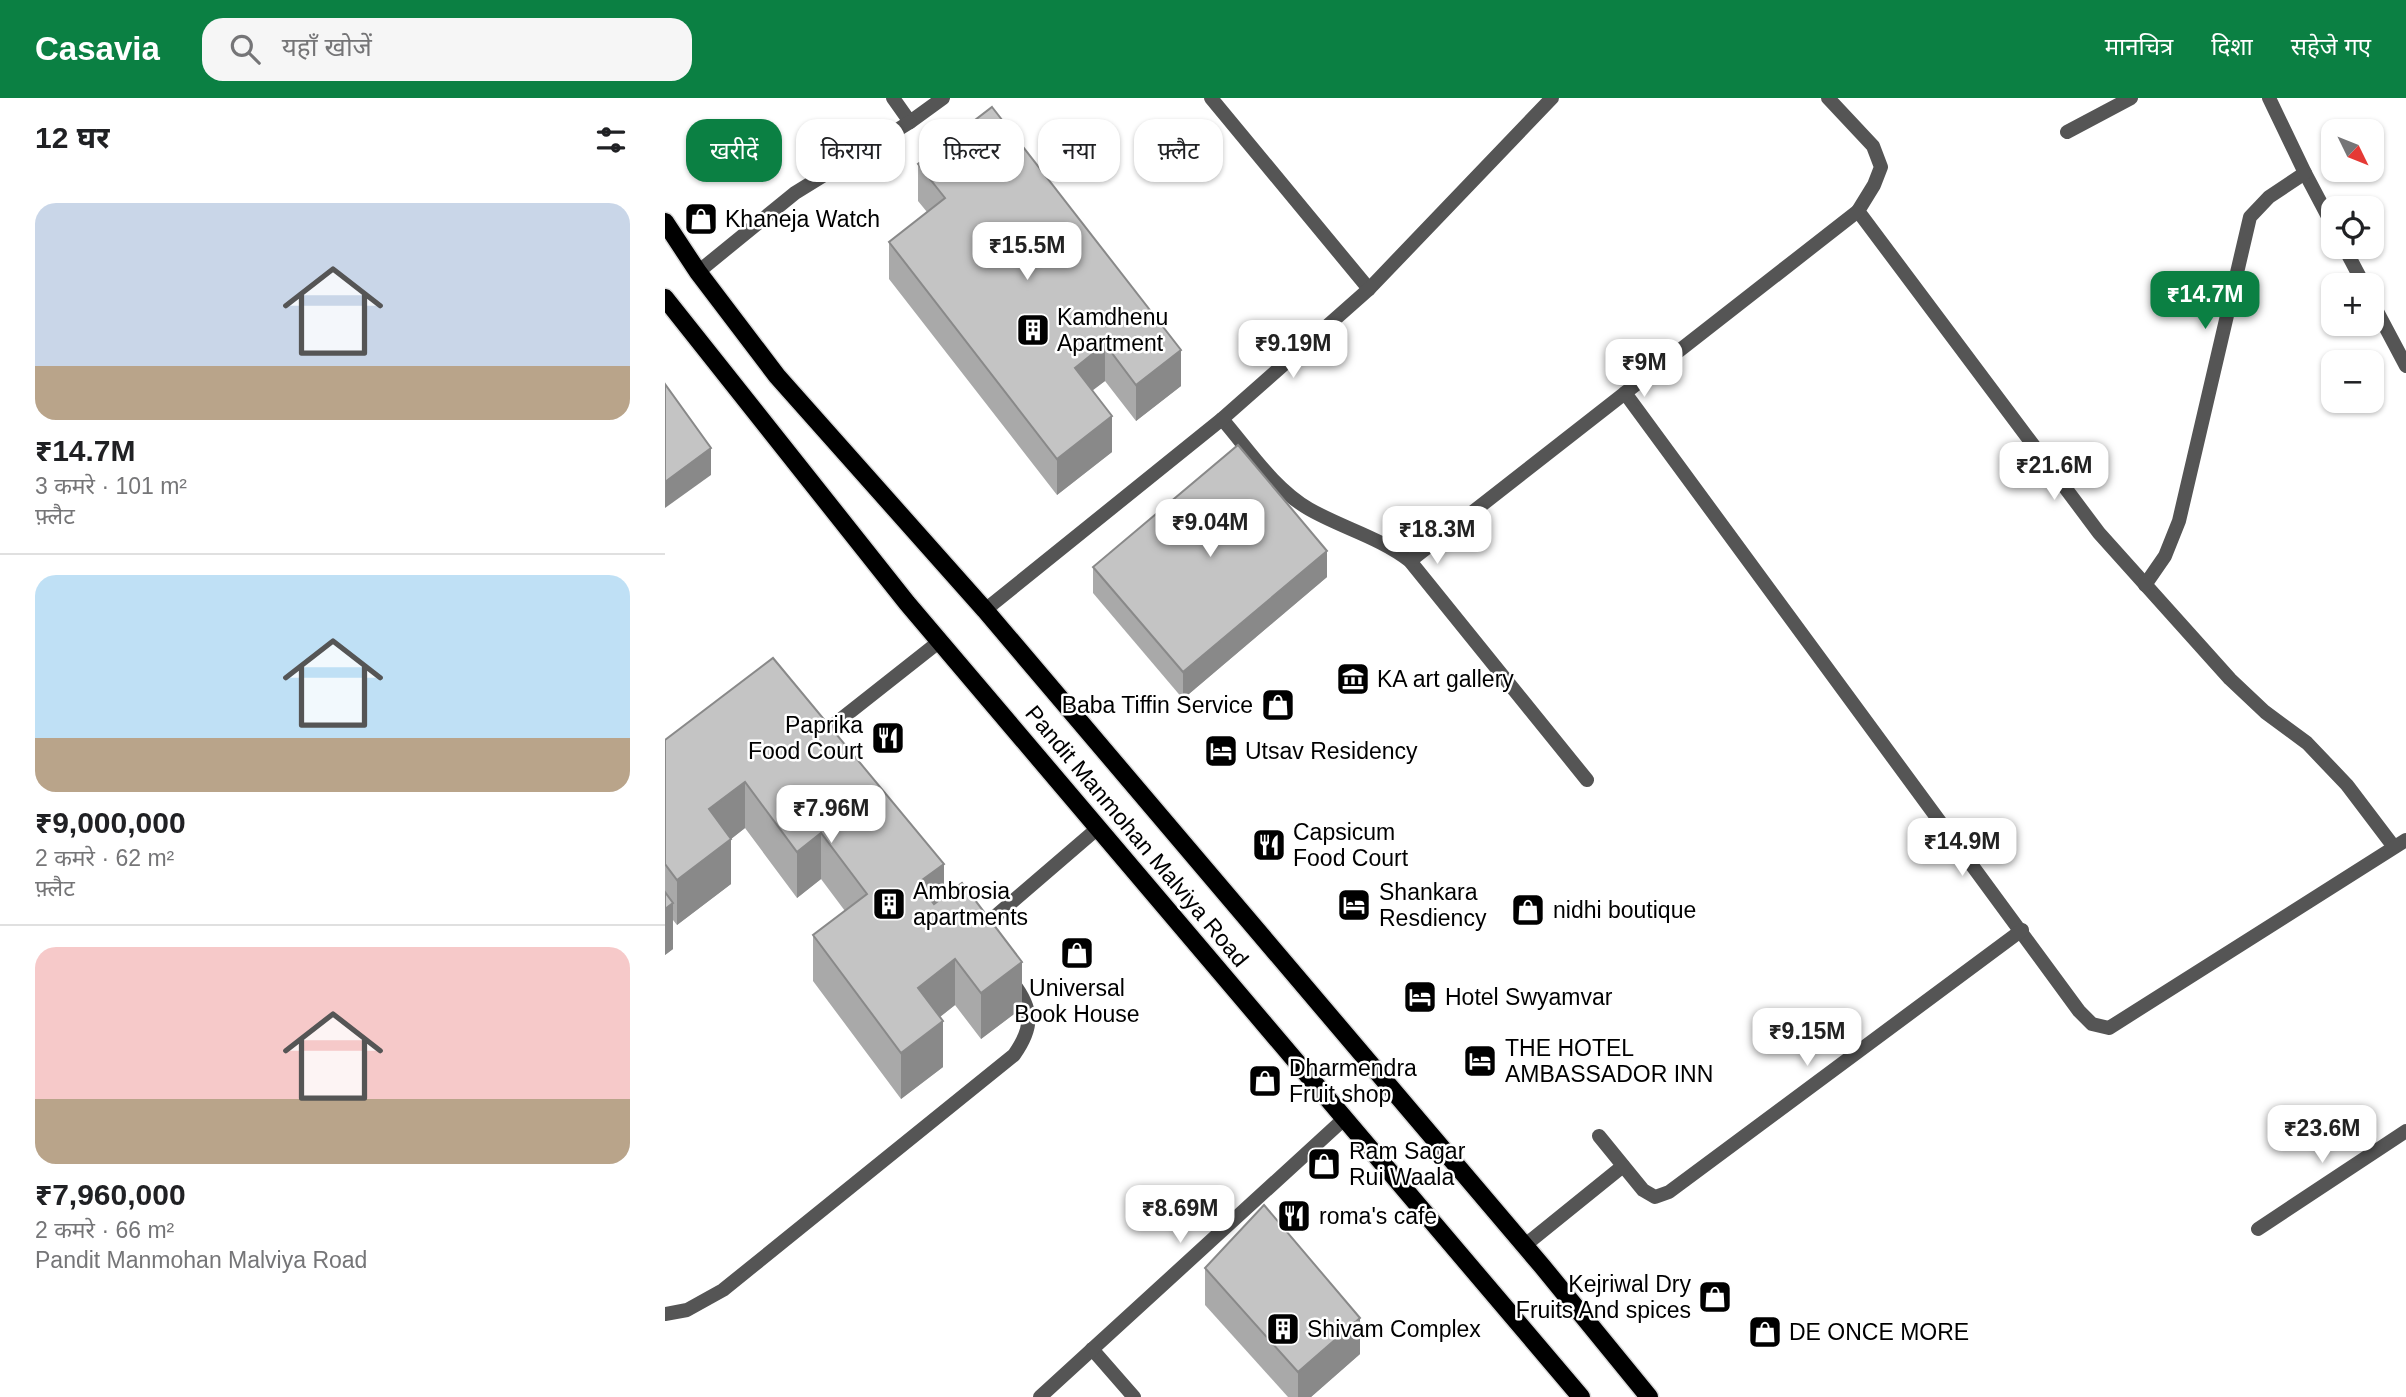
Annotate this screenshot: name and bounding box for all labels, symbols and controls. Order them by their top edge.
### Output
search box [202,18,692,81]
text: Casavia [35,30,160,67]
icon: search [226,30,264,68]
text: यहाँ खोजें [282,32,372,62]
text: मानचित्र [2105,33,2173,60]
text: दिशा [2211,33,2253,60]
text: सहेजे गए [2291,33,2371,60]
chip: खरीदें [686,119,782,182]
chip: किराया [796,119,905,182]
chip: फ़िल्टर [919,119,1024,182]
chip: नया [1038,119,1120,182]
chip: फ़्लैट [1134,119,1223,182]
north arrow [2321,119,2383,182]
map controls [2321,119,2384,413]
text: 12 घर [35,121,109,154]
icon: filters [592,121,630,159]
button: locate [2321,196,2384,259]
shop icon: Khaneja Watch [682,200,720,238]
place label: Khaneja Watch [725,206,880,232]
pin: ₹15.5M [970,222,1084,282]
text: ₹15.5M [988,232,1066,258]
icon: home [270,248,396,374]
pin: ₹14.7M [2148,272,2262,331]
button: + [2321,273,2384,336]
text: ₹14.7M [2166,281,2244,307]
place label: Kamdhenu Apartment [1057,304,1168,356]
building icon: Kamdhenu Apartment [1014,311,1052,349]
pin: ₹9.19M [1236,320,1350,380]
text: ₹9.19M [1254,330,1332,356]
pin: ₹9M [1610,340,1678,399]
text: ₹9M [1621,349,1667,375]
button: − [2321,350,2384,413]
text: ₹14.7M [35,434,136,467]
pin: ₹21.6M [1997,442,2111,502]
text: ₹21.6M [2015,452,2093,478]
text: 3 कमरे · 101 m² [35,473,187,499]
pin: ₹9.04M [1153,500,1267,559]
text: फ़्लैट [35,503,75,529]
pin: ₹18.3M [1380,506,1494,566]
text: ₹9.04M [1171,509,1249,535]
text: ₹18.3M [1398,516,1476,542]
icon: home [270,620,396,746]
museum icon: KA art gallery [1334,660,1372,698]
place label: KA art gallery [1377,666,1514,692]
shop icon: Baba Tiffin Service [1259,686,1297,724]
place label: Baba Tiffin Service [1062,692,1253,718]
street label: Pandit Manmohan Malviya Road [1020,700,1254,972]
place label: Paprika Food Court [748,712,864,764]
restaurant icon: Paprika Food Court [869,719,907,757]
hotel icon: Utsav Residency [1202,732,1240,770]
place label: Utsav Residency [1245,738,1418,764]
pin: ₹7.96M [774,786,888,845]
text: ₹7.96M [792,795,870,821]
text: ₹9,000,000 [35,806,186,839]
pin: ₹14.9M [1905,818,2019,878]
place label: Capsicum Food Court [1293,819,1409,871]
restaurant icon: Capsicum Food Court [1250,826,1288,864]
text: ₹14.9M [1923,828,2001,854]
text: 2 कमरे · 62 m² [35,845,174,871]
text: फ़्लैट [35,875,75,901]
place label: Ambrosia apartments [913,878,1028,930]
place label: Shankara Resdiency [1379,879,1487,931]
building icon: Ambrosia apartments [870,885,908,923]
hotel icon: Shankara Resdiency [1335,886,1373,924]
shop icon: nidhi boutique [1509,891,1547,929]
place label: nidhi boutique [1553,897,1696,923]
shop icon: Universal Book House [1058,934,1096,972]
place label: Universal Book House [1014,975,1140,1027]
hotel icon: Hotel Swyamvar [1401,978,1439,1016]
place label: Hotel Swyamvar [1445,984,1613,1010]
icon: home [270,993,396,1119]
pin: ₹9.15M [1750,1009,1864,1068]
text: ₹9.15M [1768,1018,1846,1044]
place label: THE HOTEL AMBASSADOR INN [1505,1035,1713,1087]
hotel icon: THE HOTEL AMBASSADOR INN [1461,1042,1499,1080]
place label: Dharmendra Fruit shop [1289,1055,1417,1107]
shop icon: Dharmendra Fruit shop [1246,1062,1284,1100]
pin: ₹23.6M [2265,1105,2379,1165]
text: ₹23.6M [2283,1115,2361,1141]
place label: Ram Sagar Rui Waala [1349,1138,1466,1190]
shop icon: Ram Sagar Rui Waala [1305,1145,1343,1183]
text: ₹7,960,000 [35,1178,186,1211]
pin: ₹8.69M [1123,1186,1237,1245]
text: ₹8.69M [1141,1195,1219,1221]
restaurant icon: roma's cafe [1275,1197,1313,1235]
place label: roma's cafe [1319,1203,1437,1229]
text: 2 कमरे · 66 m² [35,1217,174,1243]
text: Pandit Manmohan Malviya Road [35,1247,367,1273]
place label: Kejriwal Dry Fruits And spices [1516,1271,1691,1323]
shop icon: Kejriwal Dry Fruits And spices [1696,1278,1734,1316]
building icon: Shivam Complex [1264,1310,1302,1348]
shop icon: DE ONCE MORE [1746,1313,1784,1351]
place label: Shivam Complex [1307,1316,1481,1342]
place label: DE ONCE MORE [1789,1319,1969,1345]

